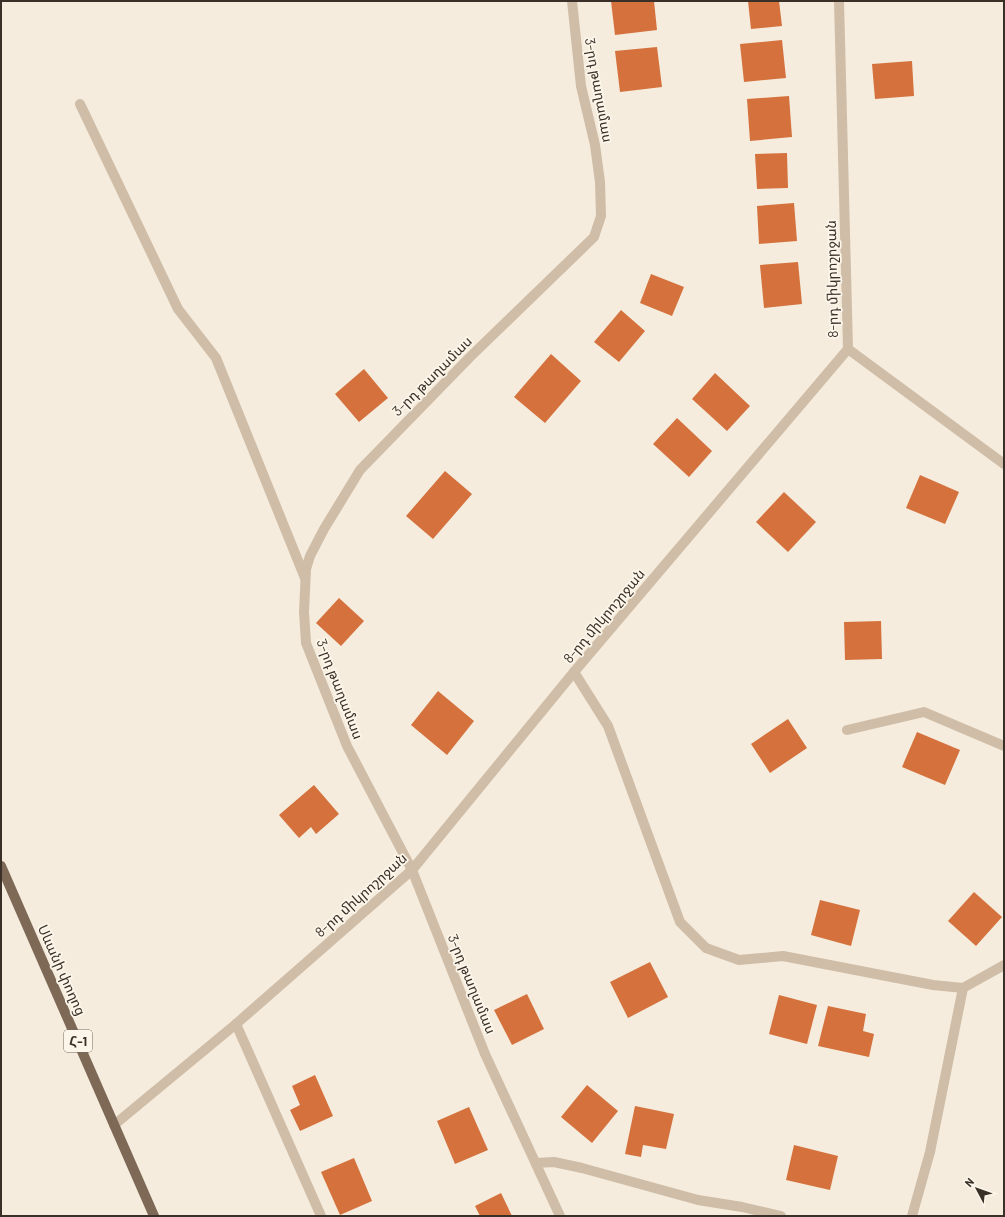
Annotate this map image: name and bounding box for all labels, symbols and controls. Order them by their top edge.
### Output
street label: 3-րդ թաղամաս [582,36,617,144]
street label: 8-րդ միկրոշրջան [822,220,841,338]
street label: 3-րդ թաղամաս [388,332,475,419]
street label: 8-րդ միկրոշրջան [559,565,648,666]
street label: 3-րդ թաղամաս [314,636,367,741]
street label: 8-րդ միկրոշրջան [311,849,410,940]
street label: Սևանի փողոց [35,922,90,1018]
street label: 3-րդ թաղամաս [445,931,500,1036]
road number: Հ-1 [64,1030,92,1052]
north arrow [957,1169,997,1209]
text: N [962,1175,976,1189]

